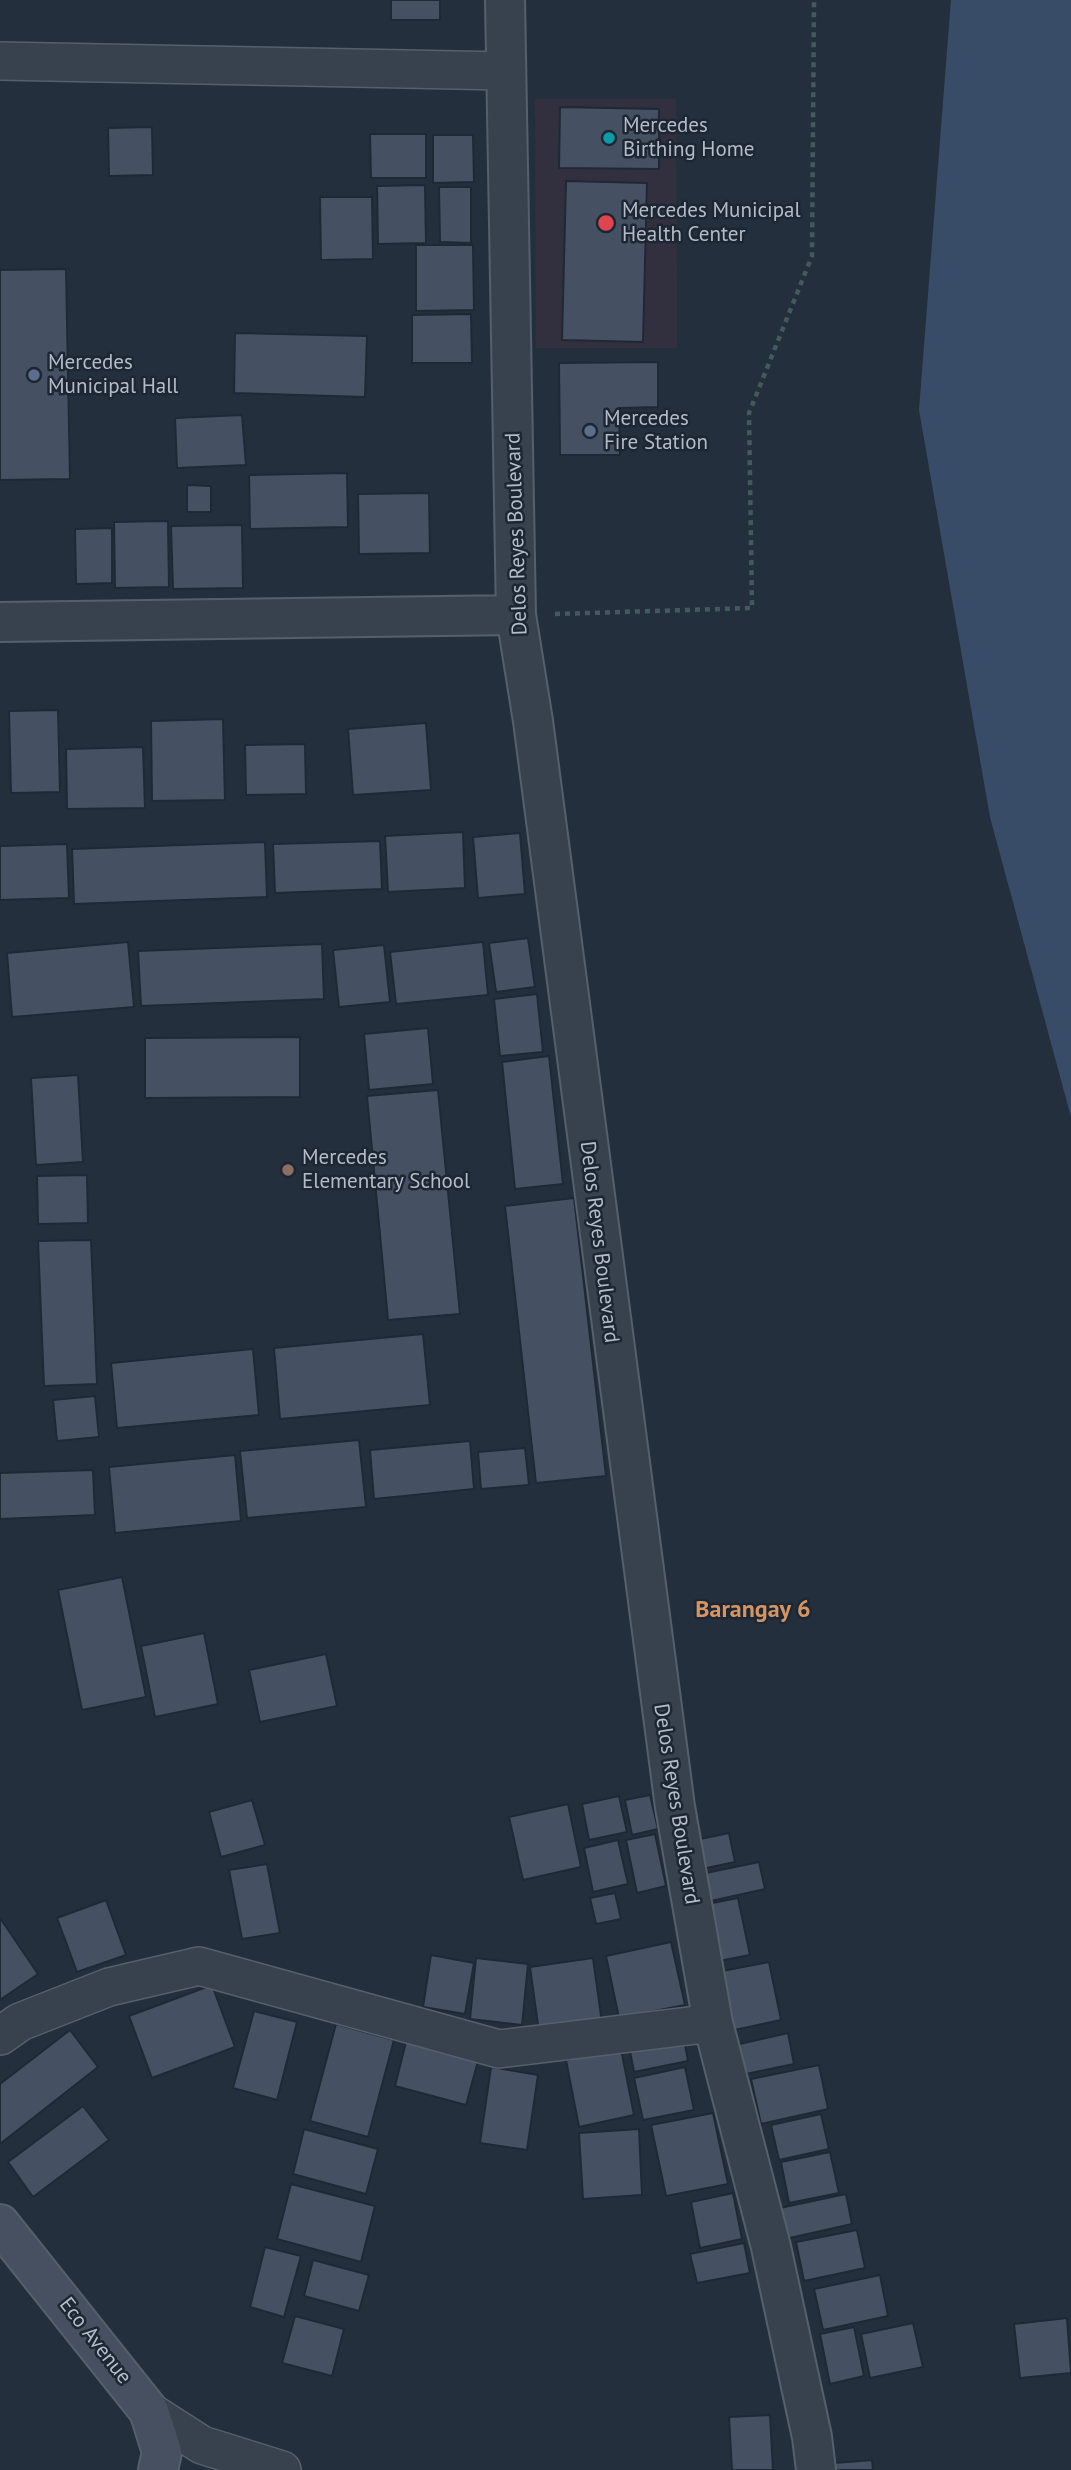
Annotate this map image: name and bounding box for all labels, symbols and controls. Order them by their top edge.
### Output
place label: Mercedes Birthing Home [623,113,754,163]
marker: Mercedes Birthing Home [601,130,617,146]
place label: Mercedes Municipal Health Center [622,198,801,248]
marker: Mercedes Municipal Health Center [596,213,616,233]
place label: Mercedes Municipal Hall [48,350,178,400]
marker: Mercedes Municipal Hall [26,367,42,383]
place label: Mercedes Fire Station [604,406,708,456]
marker: Mercedes Fire Station [582,423,598,439]
street label: Delos Reyes Boulevard [501,432,533,636]
street label: Delos Reyes Boulevard [574,1140,624,1344]
place label: Mercedes Elementary School [302,1145,470,1195]
marker: Mercedes Elementary School [280,1162,296,1178]
district label: Barangay 6 [695,1596,811,1624]
street label: Delos Reyes Boulevard [648,1702,704,1906]
street label: Eco Avenue [53,2293,137,2389]

